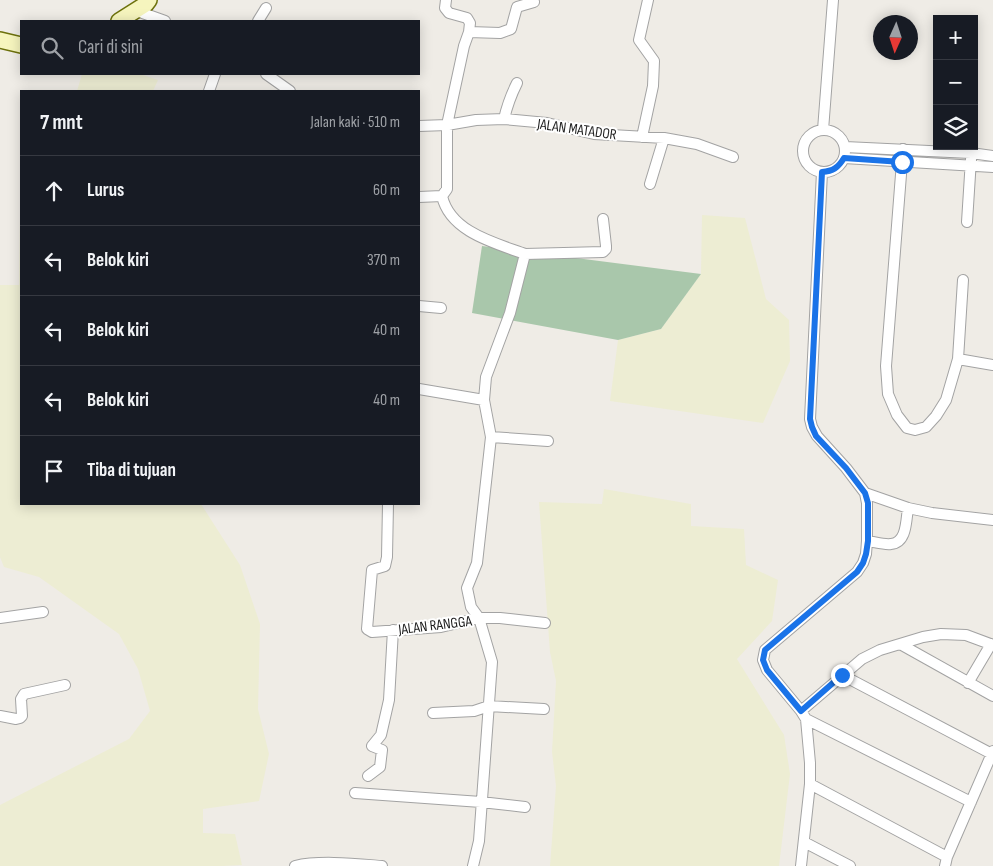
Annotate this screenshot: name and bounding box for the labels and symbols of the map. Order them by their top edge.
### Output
north arrow [873,15,918,60]
street label: JALAN MATADOR [535,114,618,144]
route start [891,151,914,174]
street label: JALAN RANGGA [396,611,474,640]
route end [831,664,854,687]

